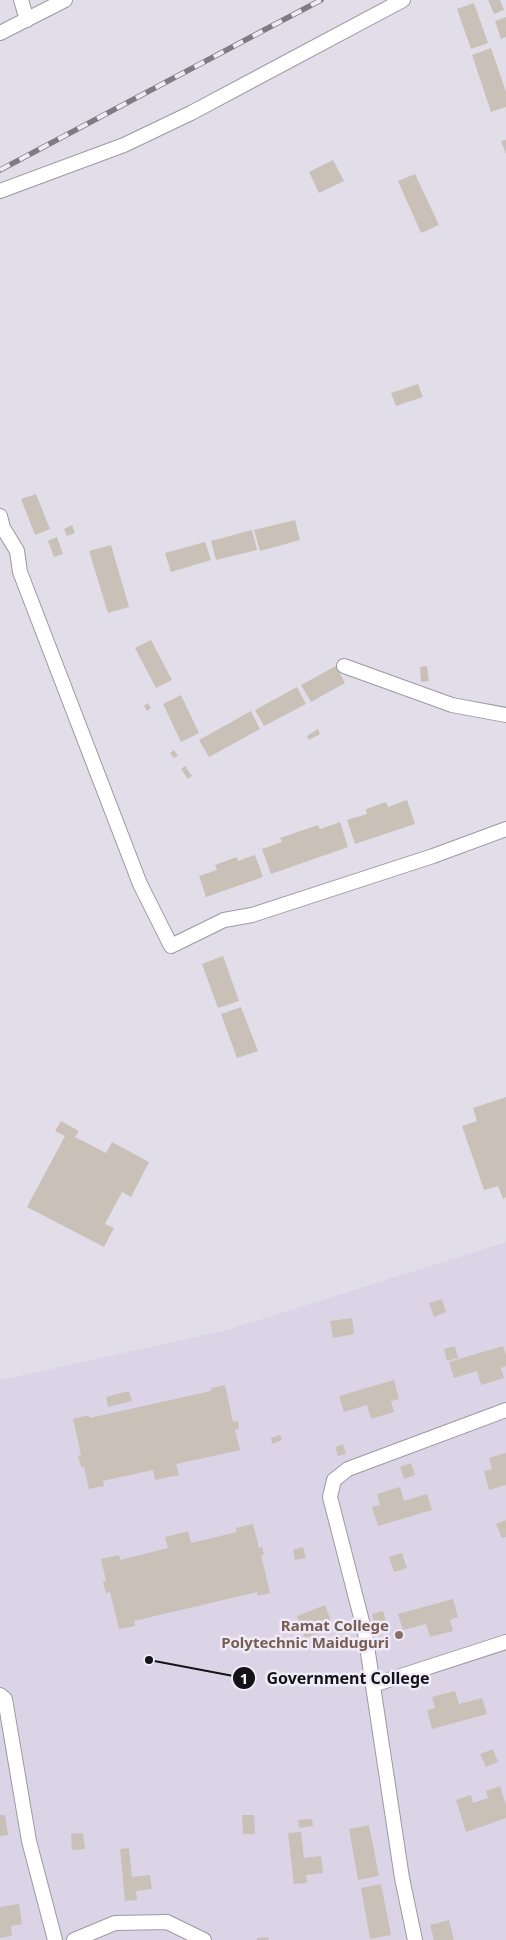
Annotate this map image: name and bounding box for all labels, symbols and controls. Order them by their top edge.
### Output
place label: Ramat College Polytechnic Maiduguri [221,1615,389,1652]
marker: Ramat College Polytechnic Maiduguri [393,1629,405,1641]
callout: Government College [232,1663,440,1694]
text: Government College [266,1667,430,1689]
text: 1 [240,1668,248,1688]

